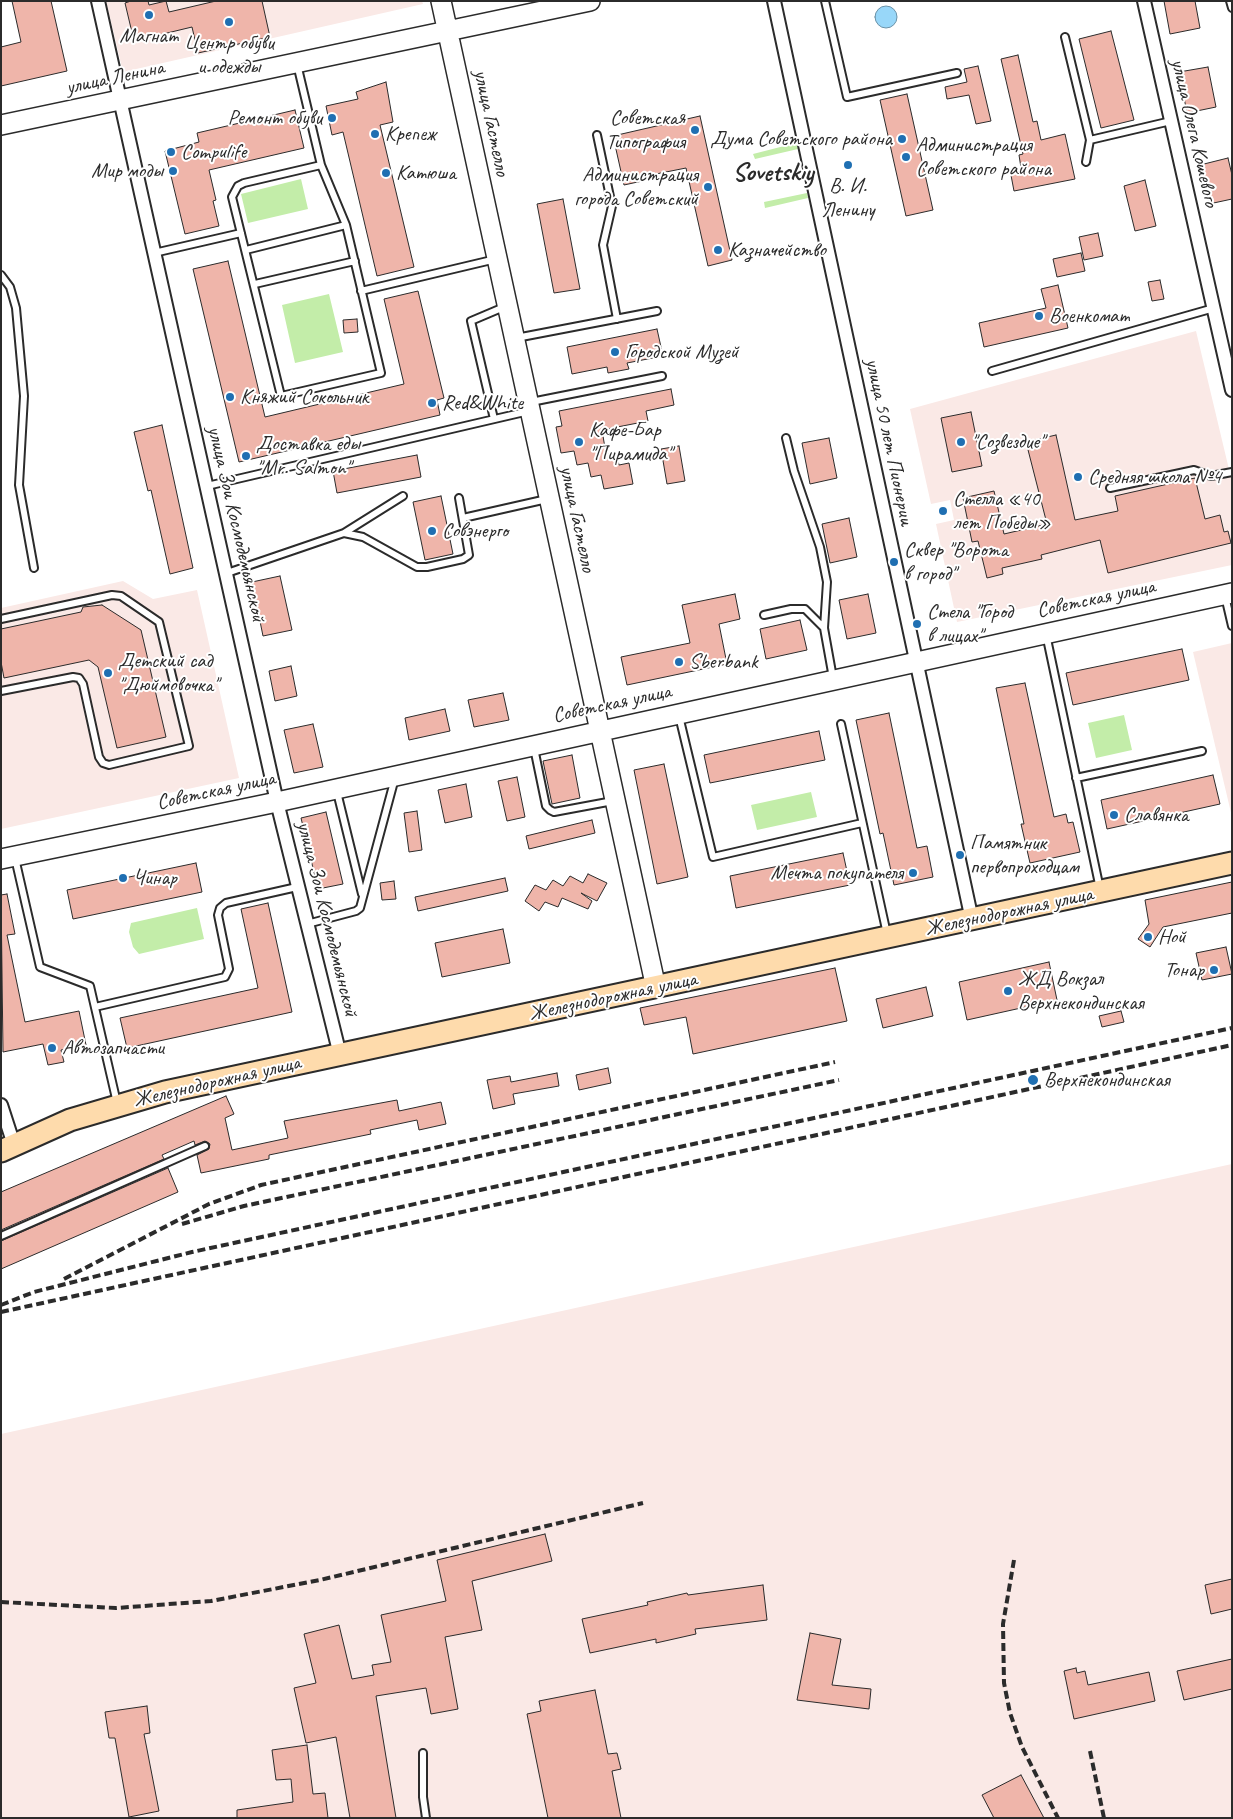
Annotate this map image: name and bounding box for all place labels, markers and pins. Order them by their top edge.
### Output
marker: Магнат [143,9,155,21]
marker: Центр обуви и одежды [223,16,235,28]
place label: Магнат [120,23,178,49]
place label: Центр обуви и одежды [184,30,274,80]
place label: Ремонт обуви [228,105,322,131]
place label: Советская Типография [606,105,685,155]
marker: Ремонт обуви [326,112,338,124]
place label: Крепеж [385,121,435,147]
marker: Советская Типография [689,124,701,136]
place label: Дума Советского района [710,126,892,152]
marker: Крепеж [369,128,381,140]
place label: Администрация Советского района [916,132,1051,182]
marker: Дума Советского района [896,133,908,145]
place label: Compulife [181,139,246,165]
marker: Compulife [165,146,177,158]
marker: Администрация Советского района [900,151,912,163]
place label: Мир моды [91,158,163,184]
marker: В. И. Ленину [842,159,854,171]
place label: Катюша [396,160,456,186]
place label: Администрация города Советский [574,162,698,212]
marker: Мир моды [167,165,179,177]
marker: Катюша [380,167,392,179]
place label: В. И. Ленину [822,173,874,223]
marker: Администрация города Советский [702,181,714,193]
place label: Казначейство [728,237,826,263]
marker: Казначейство [712,244,724,256]
place label: Военкомат [1049,303,1129,329]
marker: Военкомат [1033,310,1045,322]
place label: Городской Музей [625,339,739,365]
marker: Городской Музей [609,346,621,358]
place label: Княжий Сокольник [240,384,368,410]
place label: Red&White [442,390,523,416]
marker: Княжий Сокольник [224,391,236,403]
marker: Red&White [426,397,438,409]
place label: Кафе-Бар "Пирамида" [589,417,671,467]
place label: "Созвездие" [971,429,1044,455]
place label: Доставка еды "Mr. Salmon" [256,431,360,481]
marker: Кафе-Бар "Пирамида" [573,436,585,448]
marker: "Созвездие" [955,436,967,448]
marker: Доставка еды "Mr. Salmon" [240,450,252,462]
place label: Средняя школа №4 [1088,464,1221,490]
marker: Средняя школа №4 [1072,471,1084,483]
place label: Стелла «40 лет Победы» [953,486,1051,536]
marker: Стелла «40 лет Победы» [937,505,949,517]
place label: Совэнерго [442,518,508,544]
marker: Совэнерго [426,525,438,537]
place label: Сквер "Ворота в город" [904,537,1008,587]
marker: Сквер "Ворота в город" [888,556,900,568]
place label: Стела "Город в лицах" [927,599,1013,649]
marker: Стела "Город в лицах" [911,618,923,630]
place label: Детский сад "Дюймовочка" [118,648,218,698]
place label: Sberbank [689,649,758,675]
marker: Sberbank [673,656,685,668]
marker: Детский сад "Дюймовочка" [102,667,114,679]
place label: Славянка [1124,802,1188,828]
marker: Славянка [1108,809,1120,821]
place label: Памятник первопроходцам [970,830,1079,880]
marker: Памятник первопроходцам [954,849,966,861]
place label: Мечта покупателя [771,860,903,886]
place label: Чинар [133,865,177,891]
marker: Мечта покупателя [907,867,919,879]
marker: Чинар [117,872,129,884]
place label: Ной [1158,924,1186,950]
marker: Ной [1142,931,1154,943]
place label: Тонар [1164,957,1204,983]
marker: Тонар [1208,964,1220,976]
place label: ЖД Вокзал Верхнекондинская [1018,966,1144,1016]
marker: ЖД Вокзал Верхнекондинская [1002,985,1014,997]
place label: Автозапчасти [62,1035,164,1061]
marker: Автозапчасти [46,1042,58,1054]
place label: Верхнекондинская [1044,1067,1170,1093]
marker: Верхнекондинская [1026,1073,1040,1087]

